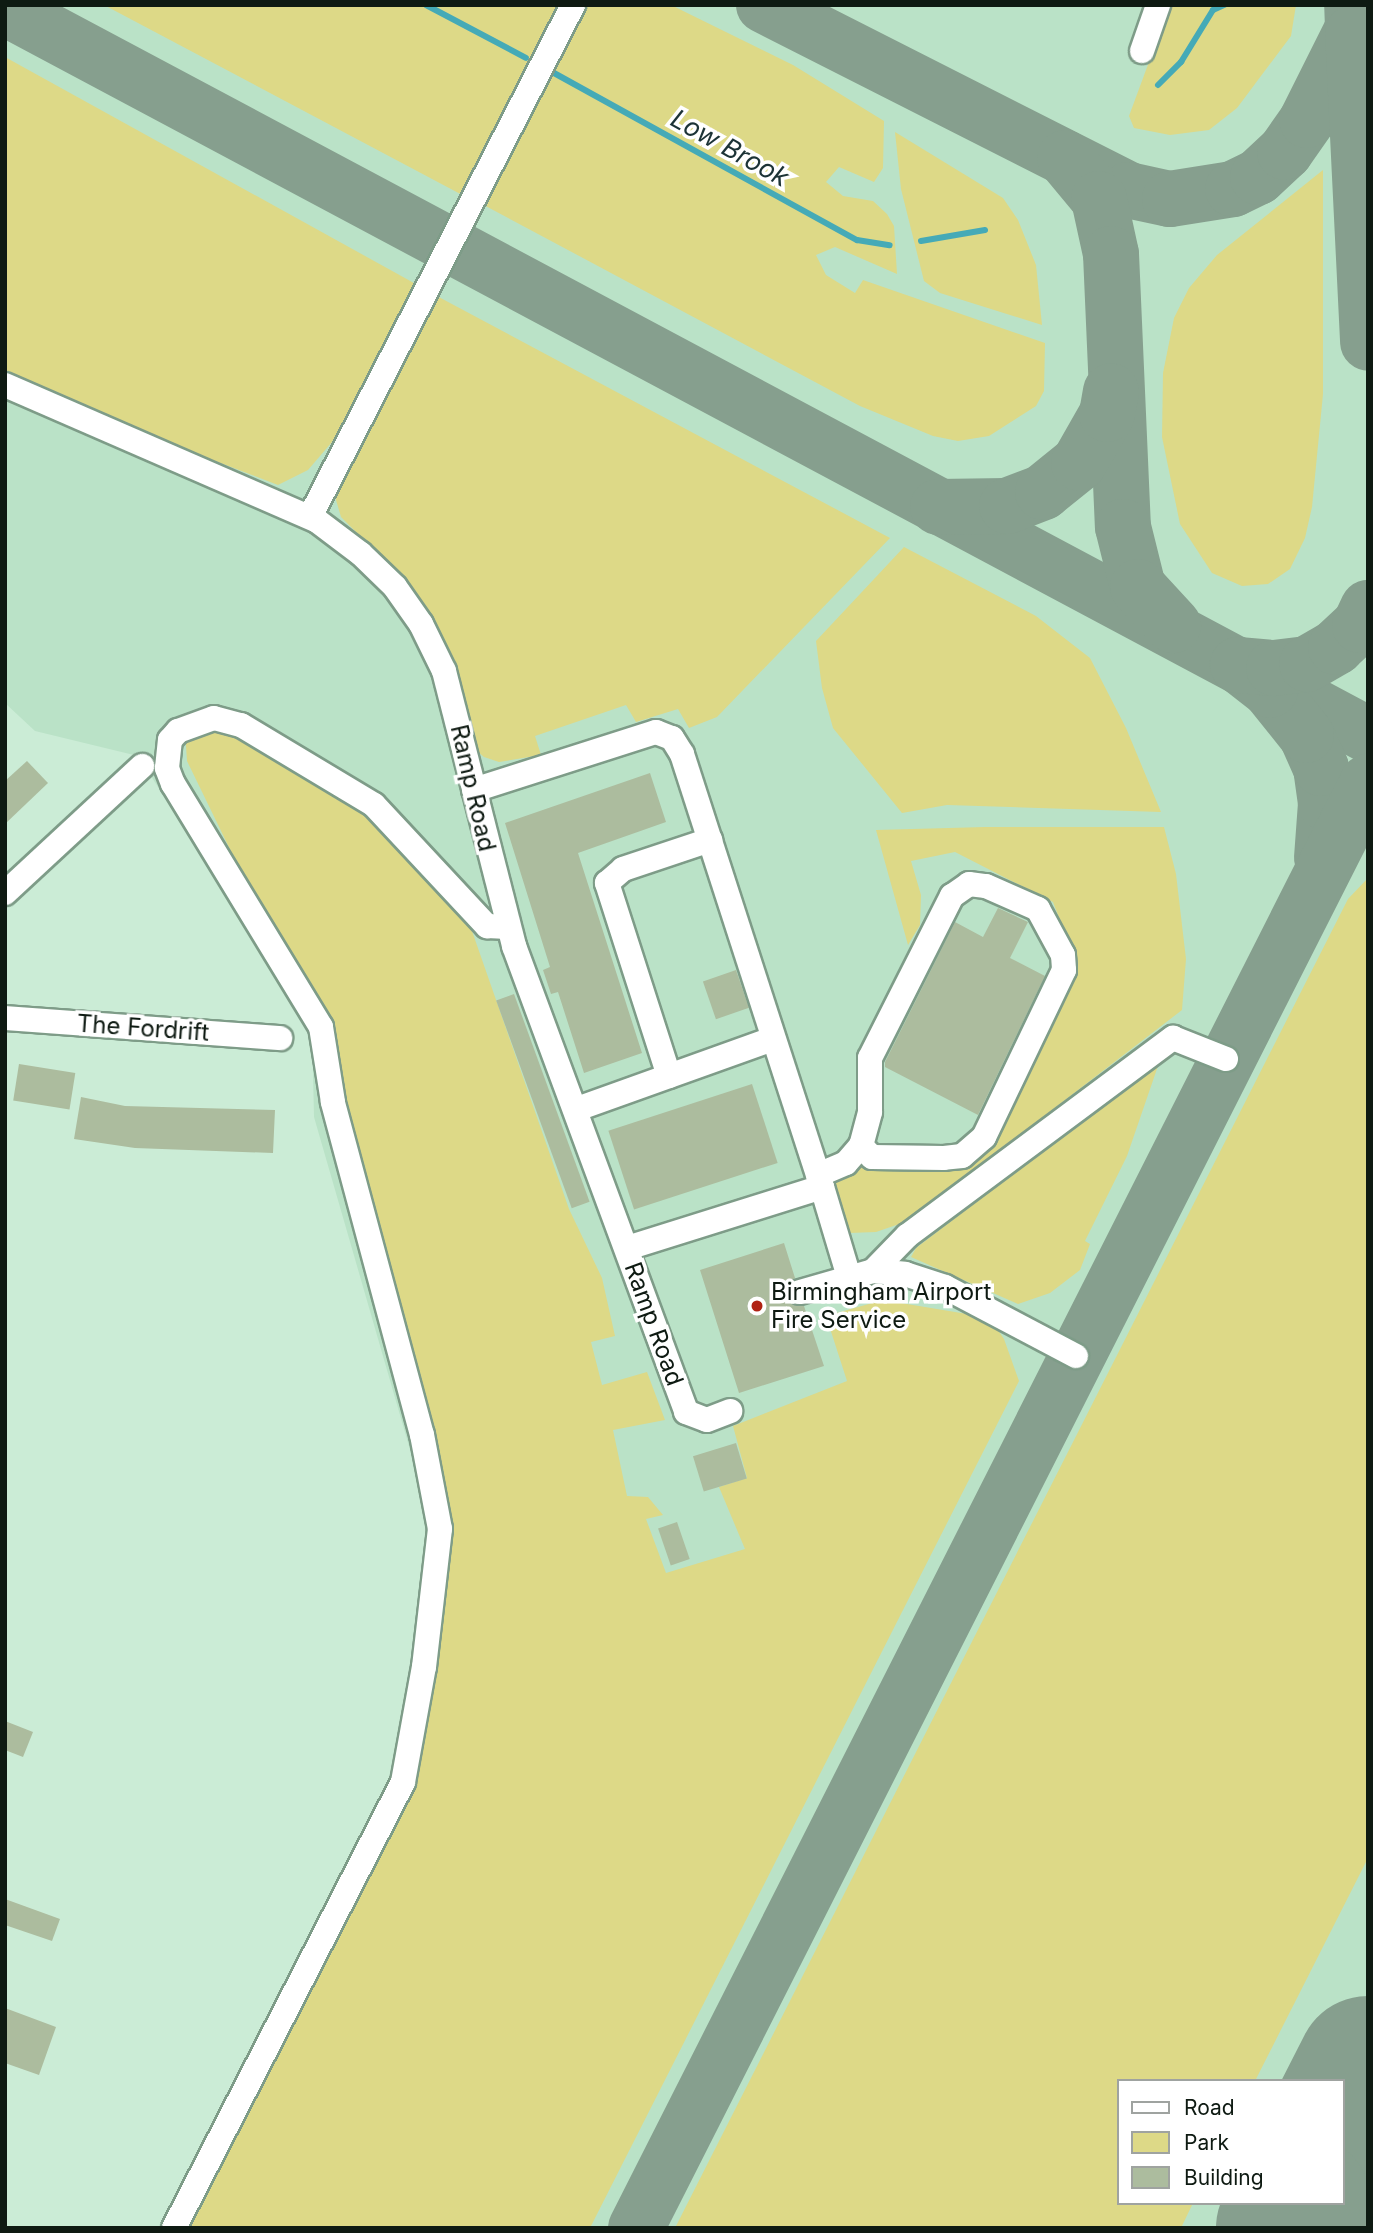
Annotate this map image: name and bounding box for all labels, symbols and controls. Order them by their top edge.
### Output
water label: Low Brook [665,103,795,193]
street label: Ramp Road [444,722,502,854]
street label: The Fordrift [76,1009,210,1047]
street label: Ramp Road [618,1258,690,1390]
place label: Birmingham Airport Fire Service [771,1278,991,1334]
marker: Birmingham Airport Fire Service [749,1298,765,1314]
legend [1118,2079,1345,2205]
text: Road [1184,2095,1235,2120]
text: Park [1184,2130,1229,2155]
text: Building [1184,2165,1264,2190]

